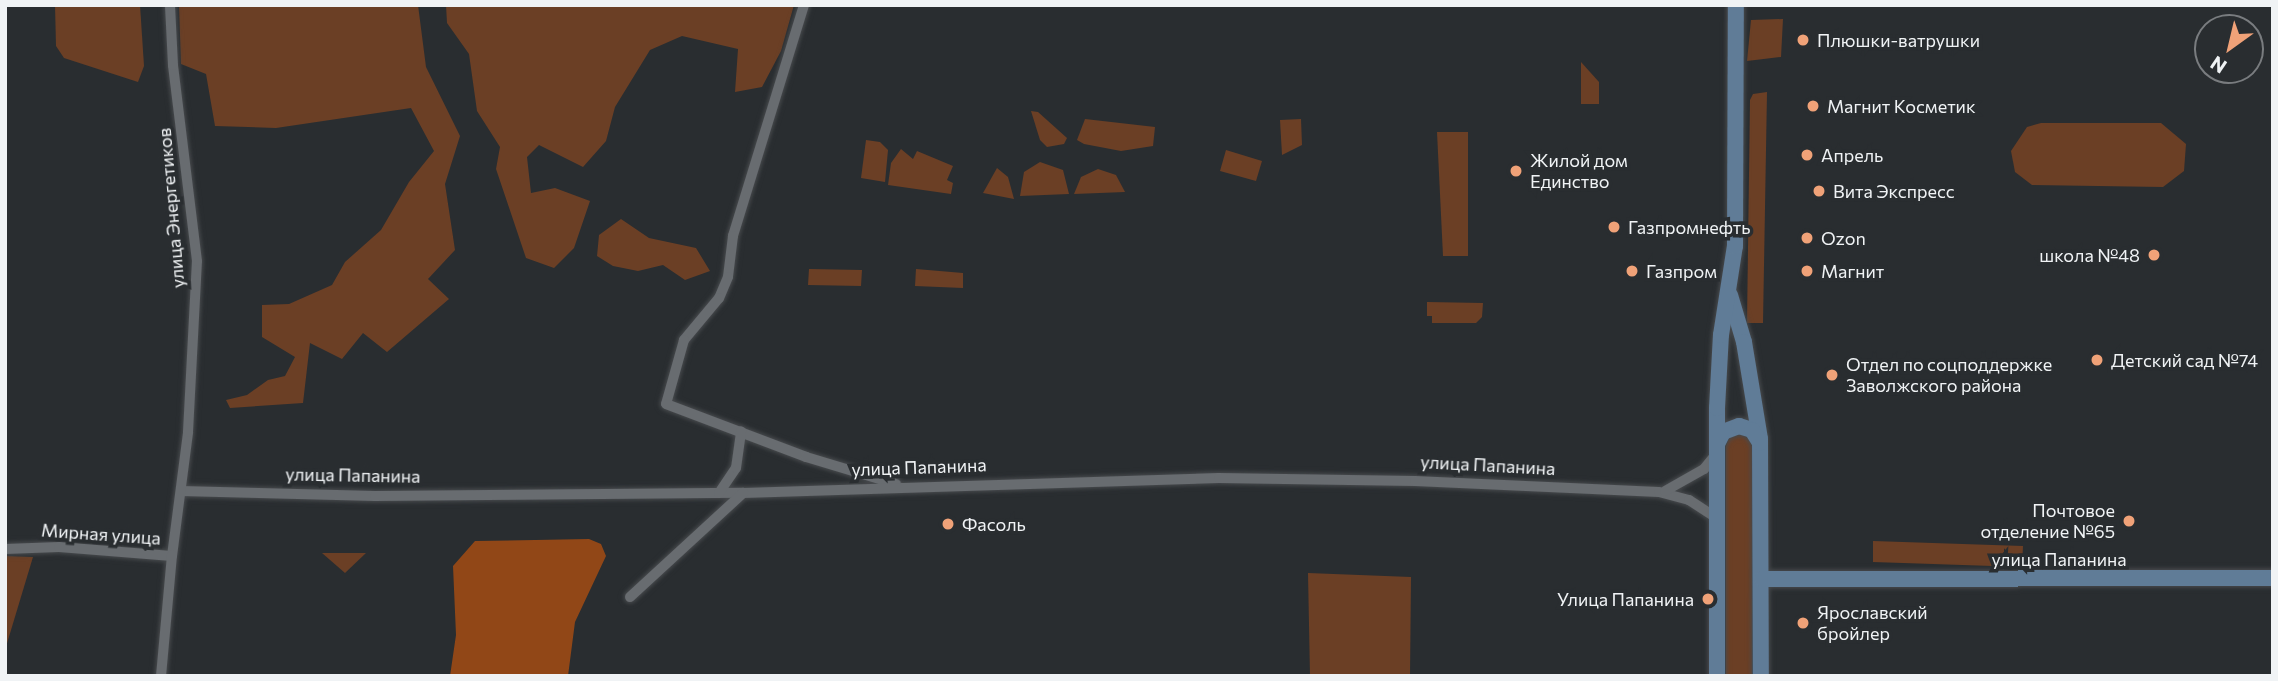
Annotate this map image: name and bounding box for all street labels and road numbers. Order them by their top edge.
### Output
street label: улица Энергетиков [153,127,189,289]
street label: улица Папанина [1420,451,1556,479]
street label: улица Папанина [851,454,987,480]
street label: улица Папанина [285,463,421,487]
street label: Мирная улица [40,519,162,549]
street label: улица Папанина [1991,548,2127,570]

